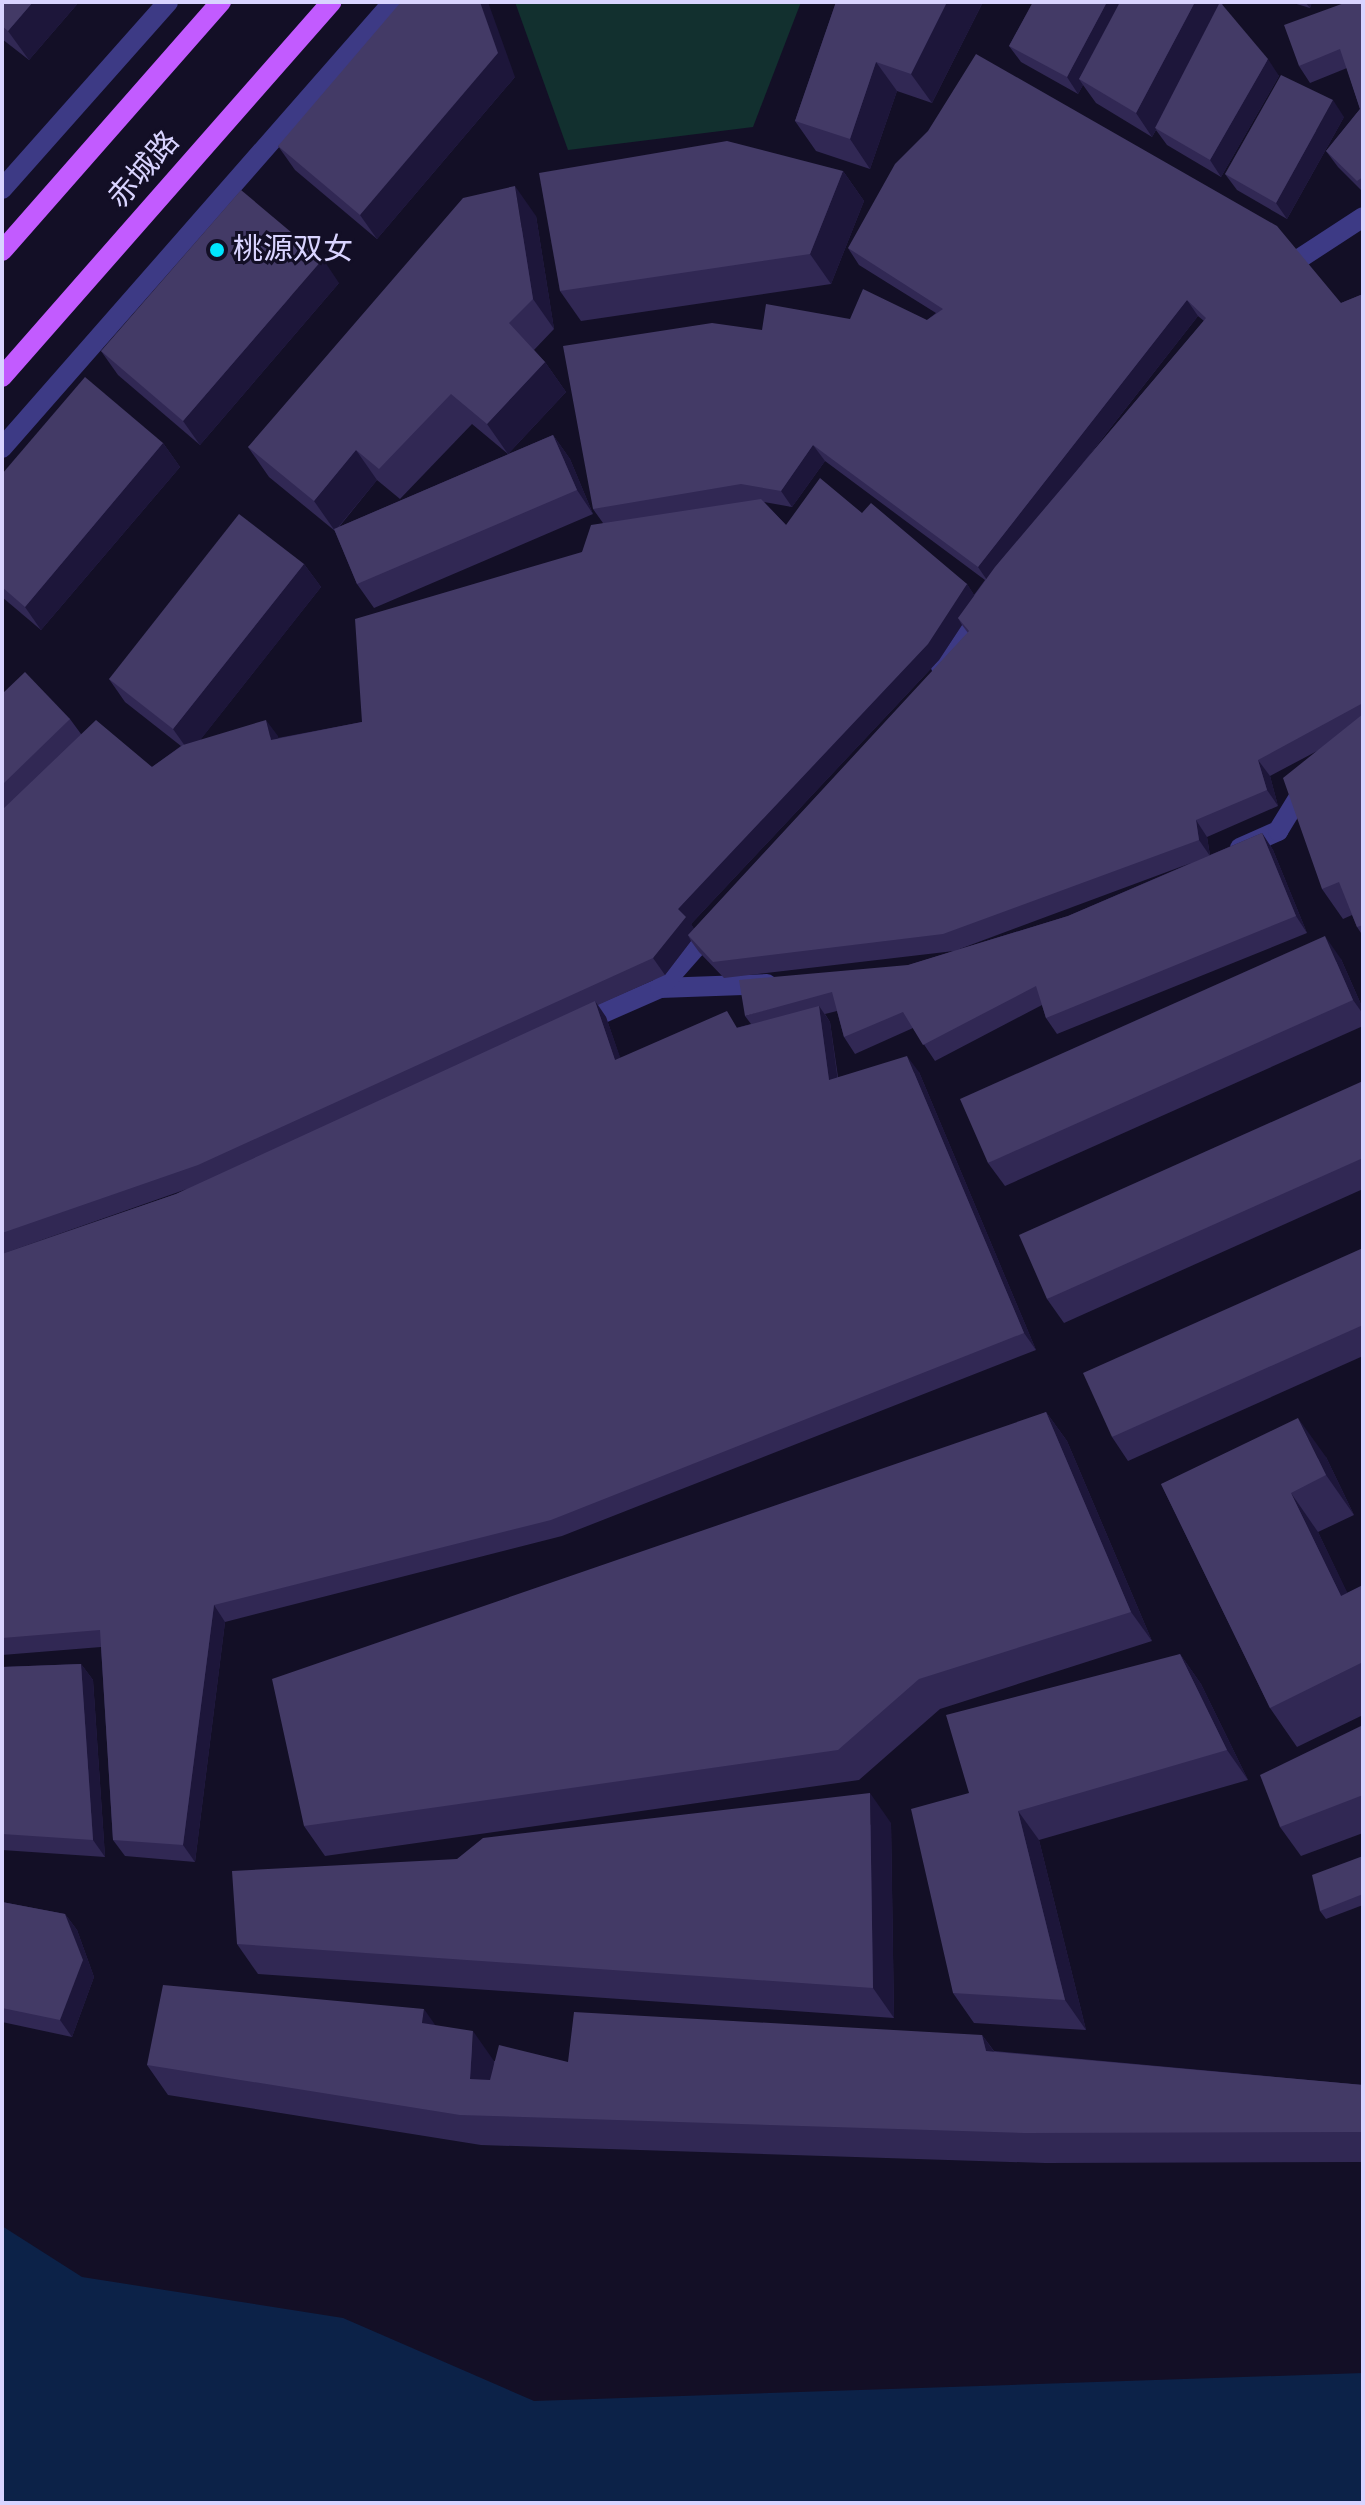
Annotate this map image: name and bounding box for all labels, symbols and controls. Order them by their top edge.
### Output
street label: 赤城路 [101,124,187,216]
place label: 桃源双女 [233,232,353,268]
marker: 桃源双女 [208,241,226,259]

